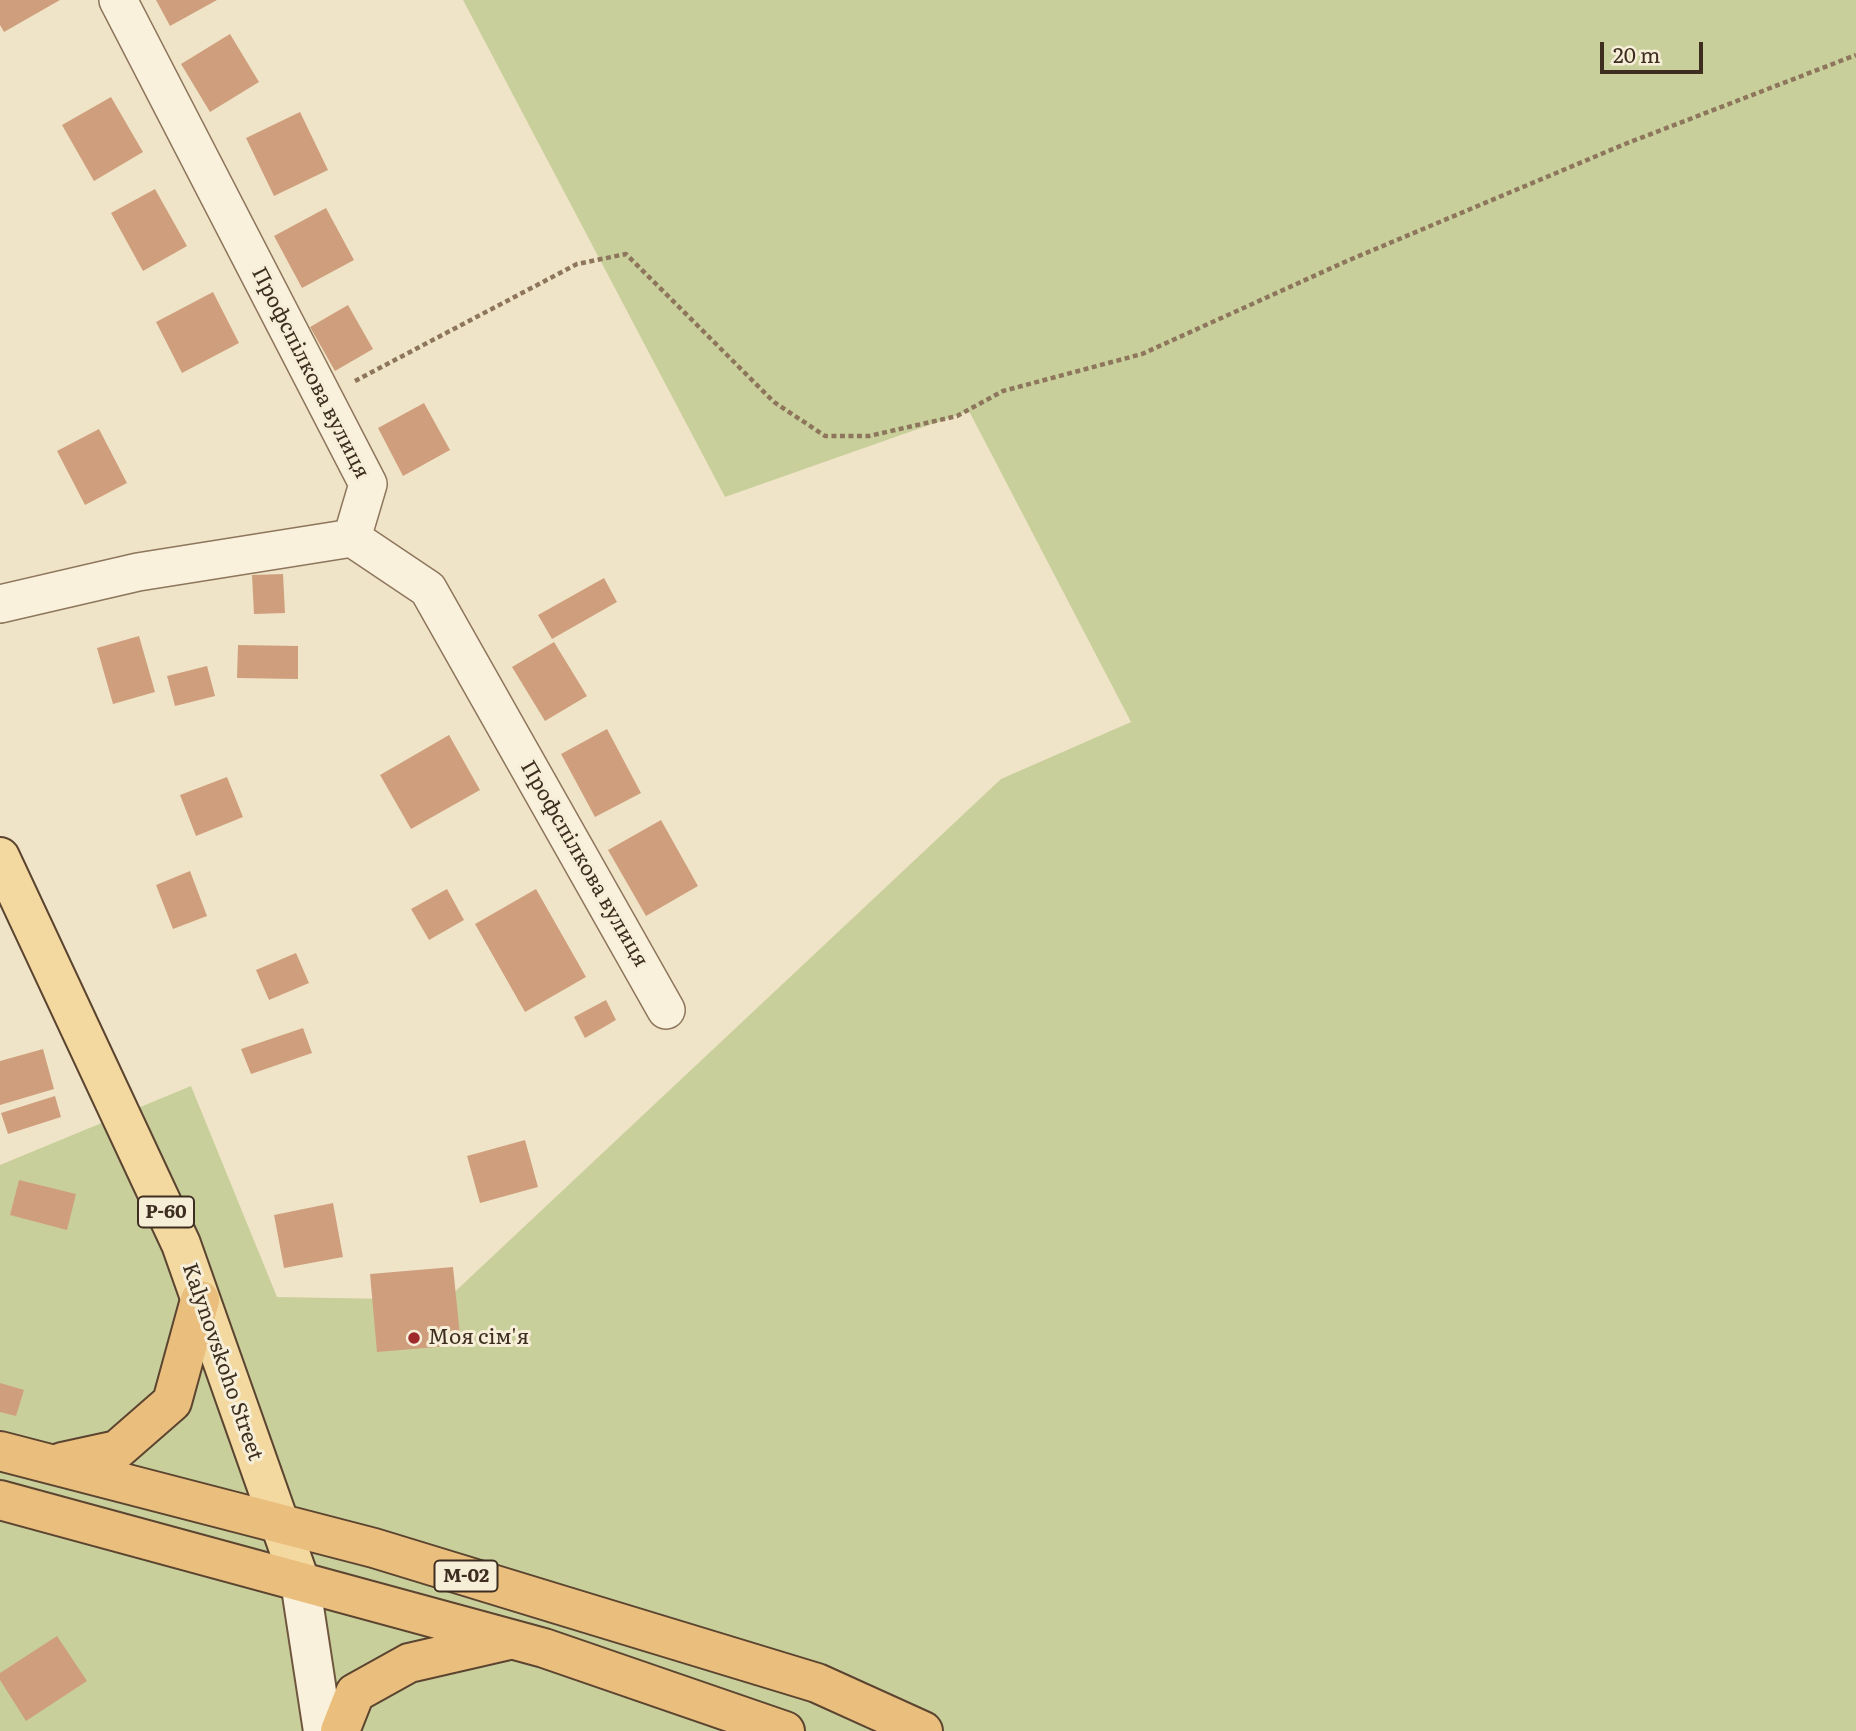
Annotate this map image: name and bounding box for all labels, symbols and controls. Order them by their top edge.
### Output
scale bar [1604,28,1707,72]
text: 20 m [1613,38,1660,69]
street label: Профспілкова вулиця [246,263,374,483]
street label: Профспілкова вулиця [515,756,653,972]
road number: Р-60 [138,1196,194,1228]
street label: Kalynovskoho Street [176,1260,268,1464]
place label: Моя сім'я [428,1325,529,1351]
marker: Моя сім'я [406,1330,422,1346]
road number: М-02 [434,1560,498,1592]

